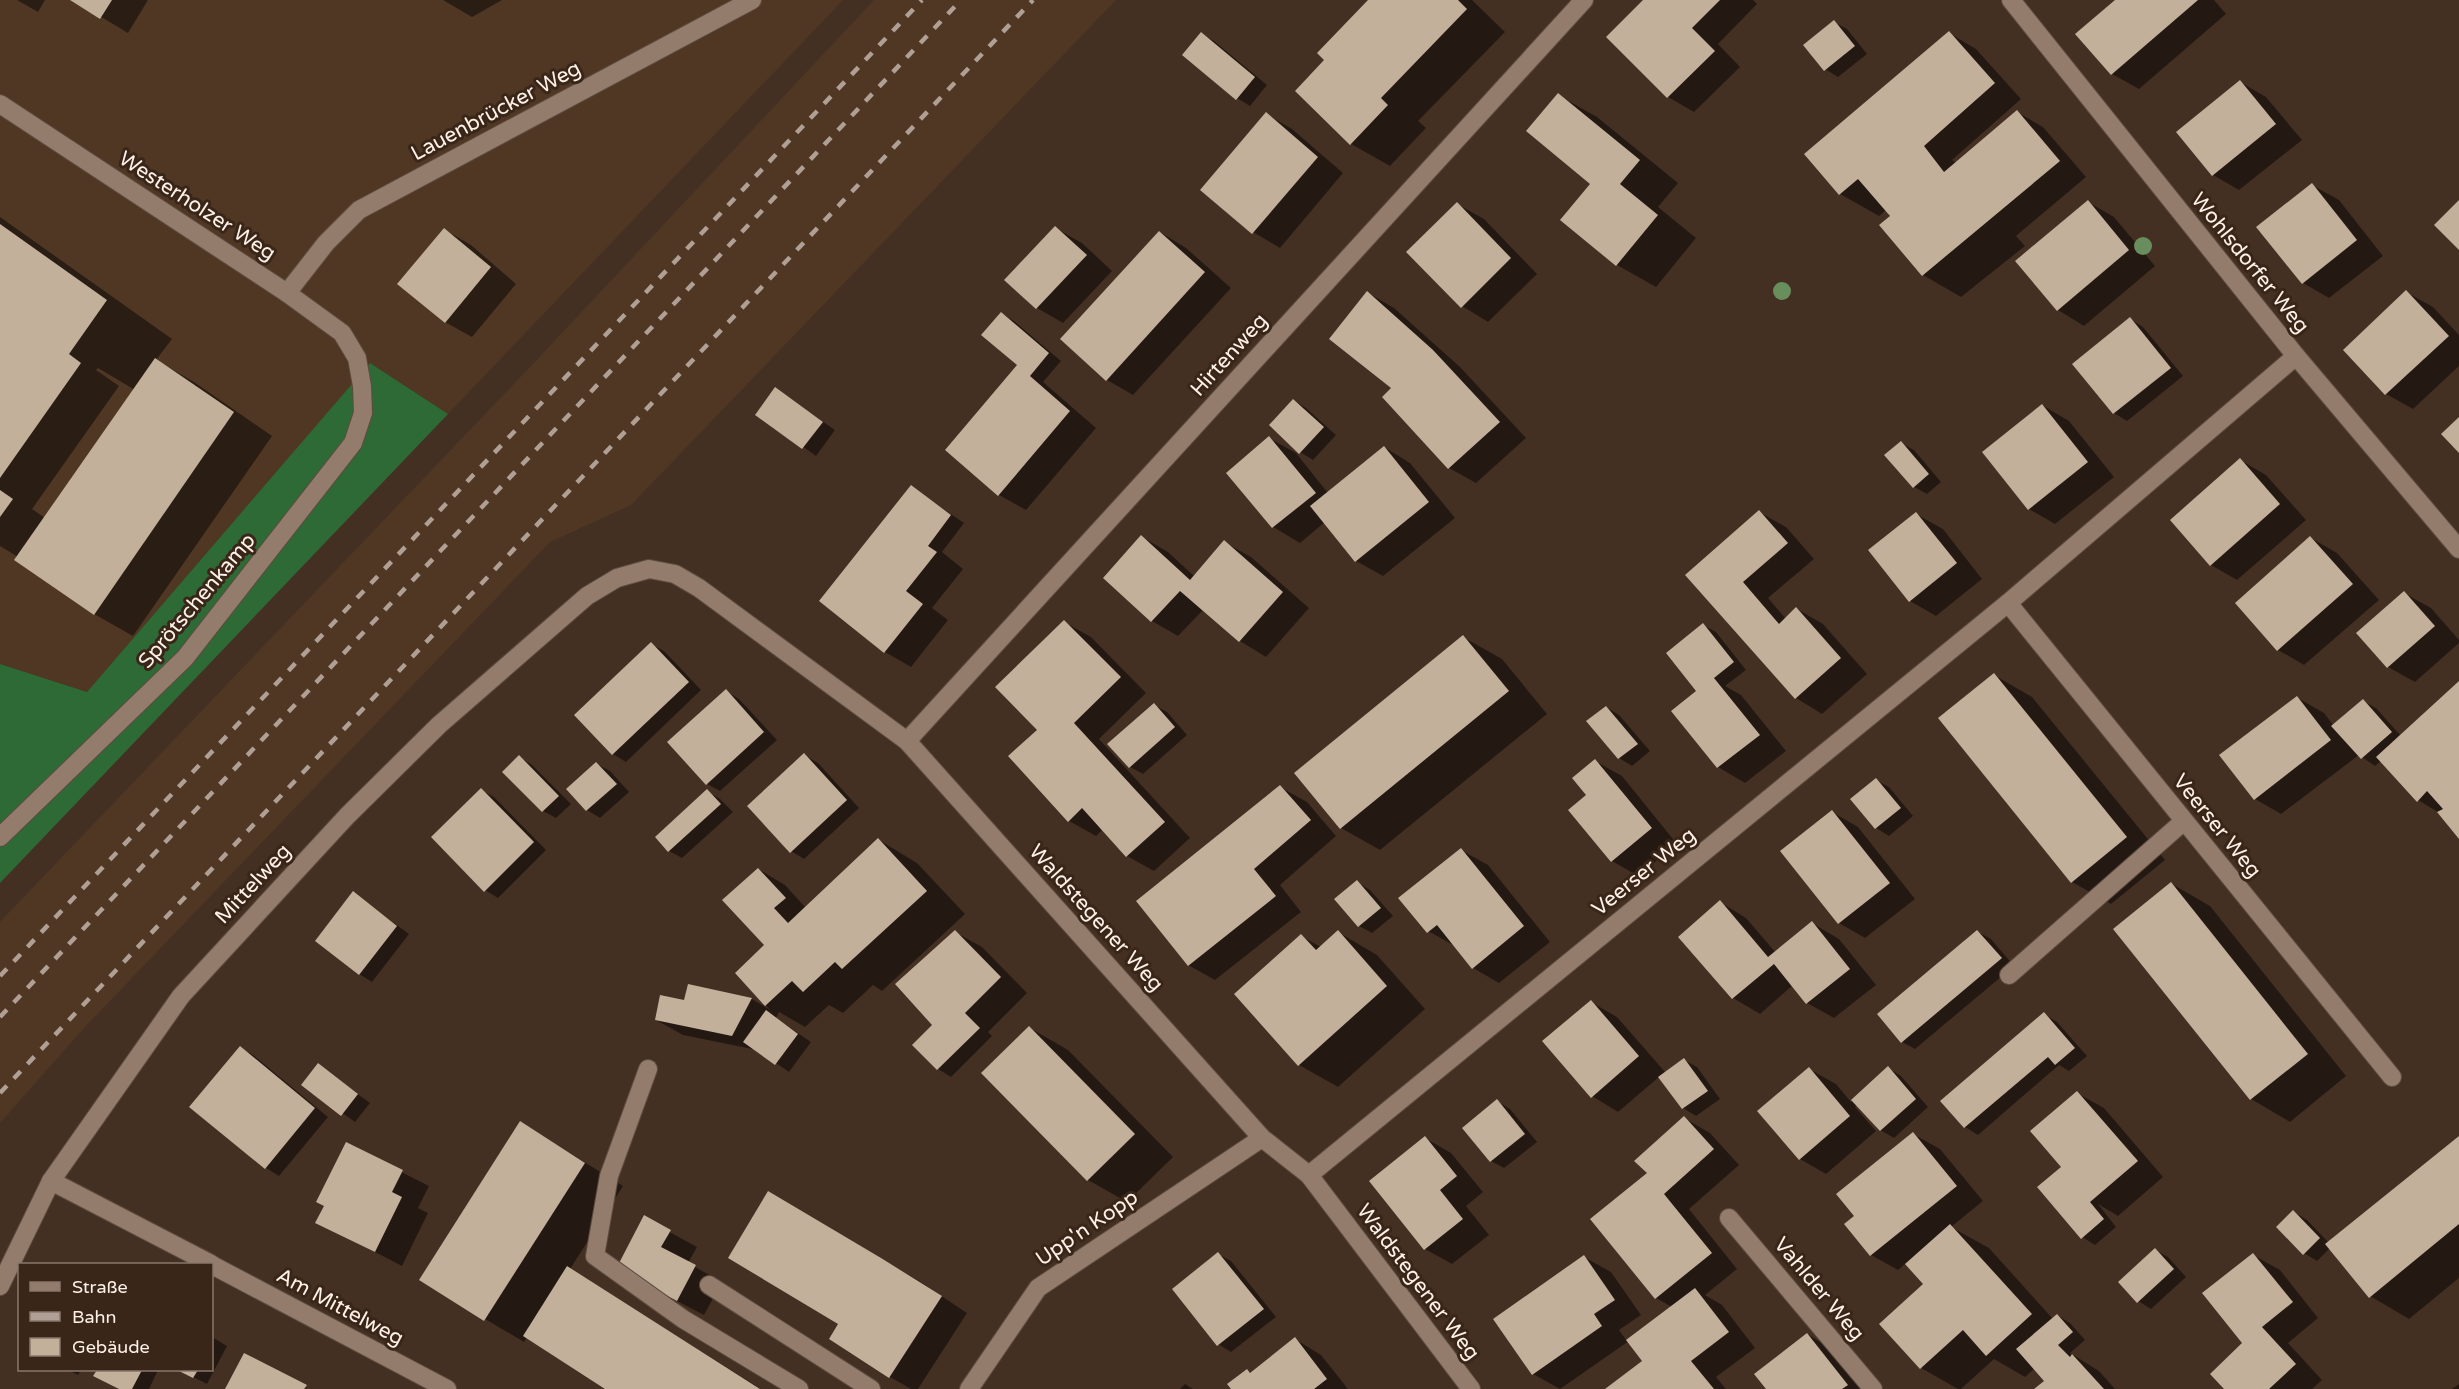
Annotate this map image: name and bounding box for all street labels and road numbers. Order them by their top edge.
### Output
street label: Lauenbrücker Weg [407,56,585,166]
street label: Westerholzer Weg [114,146,280,266]
street label: Wohlsdorfer Weg [2186,188,2314,338]
street label: Hirtenweg [1185,308,1273,402]
street label: Sprötschenkamp [133,528,261,674]
street label: Veerser Weg [2168,769,2266,883]
street label: Veerser Weg [1587,823,1701,921]
street label: Mittelweg [210,839,296,929]
street label: Waldstegener Weg [1023,839,1169,997]
street label: Upp'n Kopp [1031,1185,1143,1271]
street label: Waldstegener Weg [1351,1199,1485,1365]
street label: Vahlder Weg [1769,1232,1869,1346]
street label: Am Mittelweg [272,1263,408,1351]

